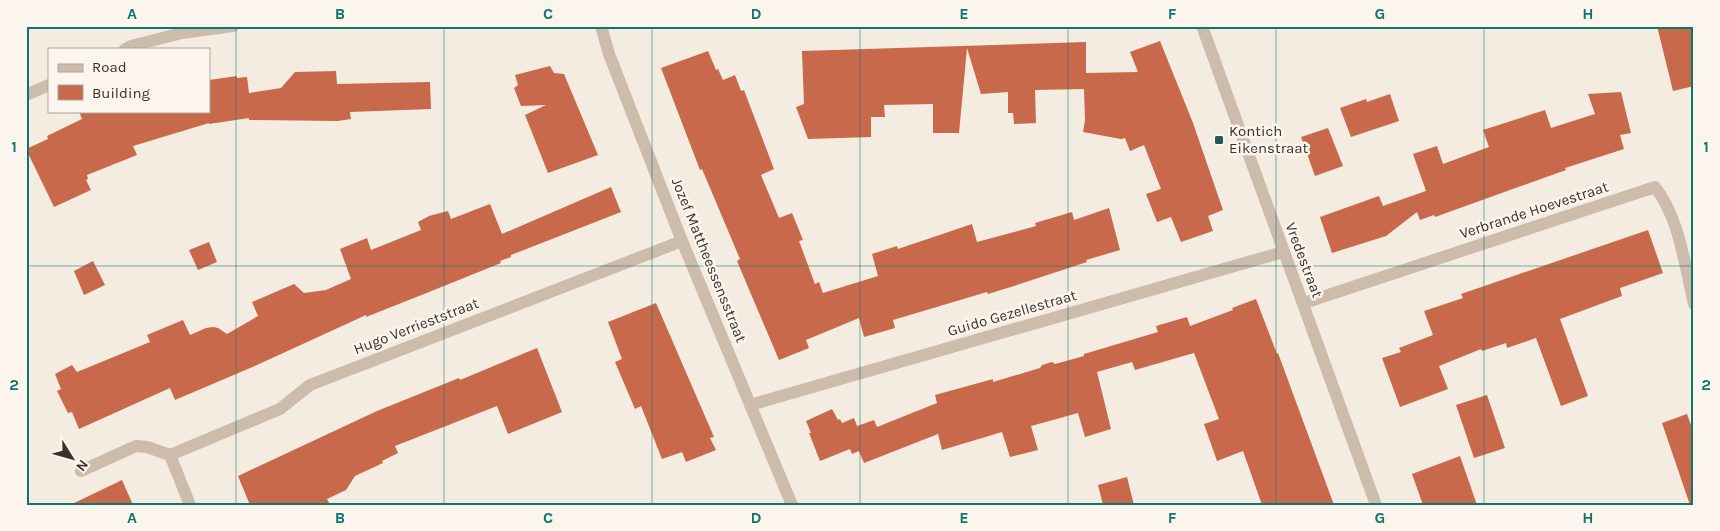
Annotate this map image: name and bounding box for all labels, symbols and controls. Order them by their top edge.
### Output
text: A [127,4,137,23]
text: B [335,4,345,23]
text: C [543,4,553,23]
text: D [751,4,762,23]
text: E [959,4,969,23]
text: F [1168,4,1177,23]
text: G [1375,4,1385,23]
text: H [1582,4,1594,23]
legend [48,48,210,112]
text: Road [92,58,127,76]
text: Building [92,84,150,102]
place label: Kontich Eikenstraat [1229,122,1309,157]
marker: Kontich Eikenstraat [1213,134,1225,146]
text: 1 [11,137,17,156]
text: 1 [1703,137,1709,156]
street label: Jozef Mattheessensstraat [668,175,750,345]
street label: Verbrande Hoevestraat [1457,177,1611,243]
street label: Vredestraat [1281,220,1327,300]
street label: Guido Gezellestraat [945,286,1079,340]
street label: Hugo Verrieststraat [351,294,481,358]
text: 2 [9,375,19,394]
text: 2 [1701,375,1711,394]
north arrow [48,434,98,484]
text: N [72,456,92,475]
text: A [127,508,137,527]
text: B [335,508,345,527]
text: C [543,508,553,527]
text: D [751,508,762,527]
text: E [959,508,969,527]
text: F [1168,508,1177,527]
text: G [1375,508,1385,527]
text: H [1582,508,1594,527]

